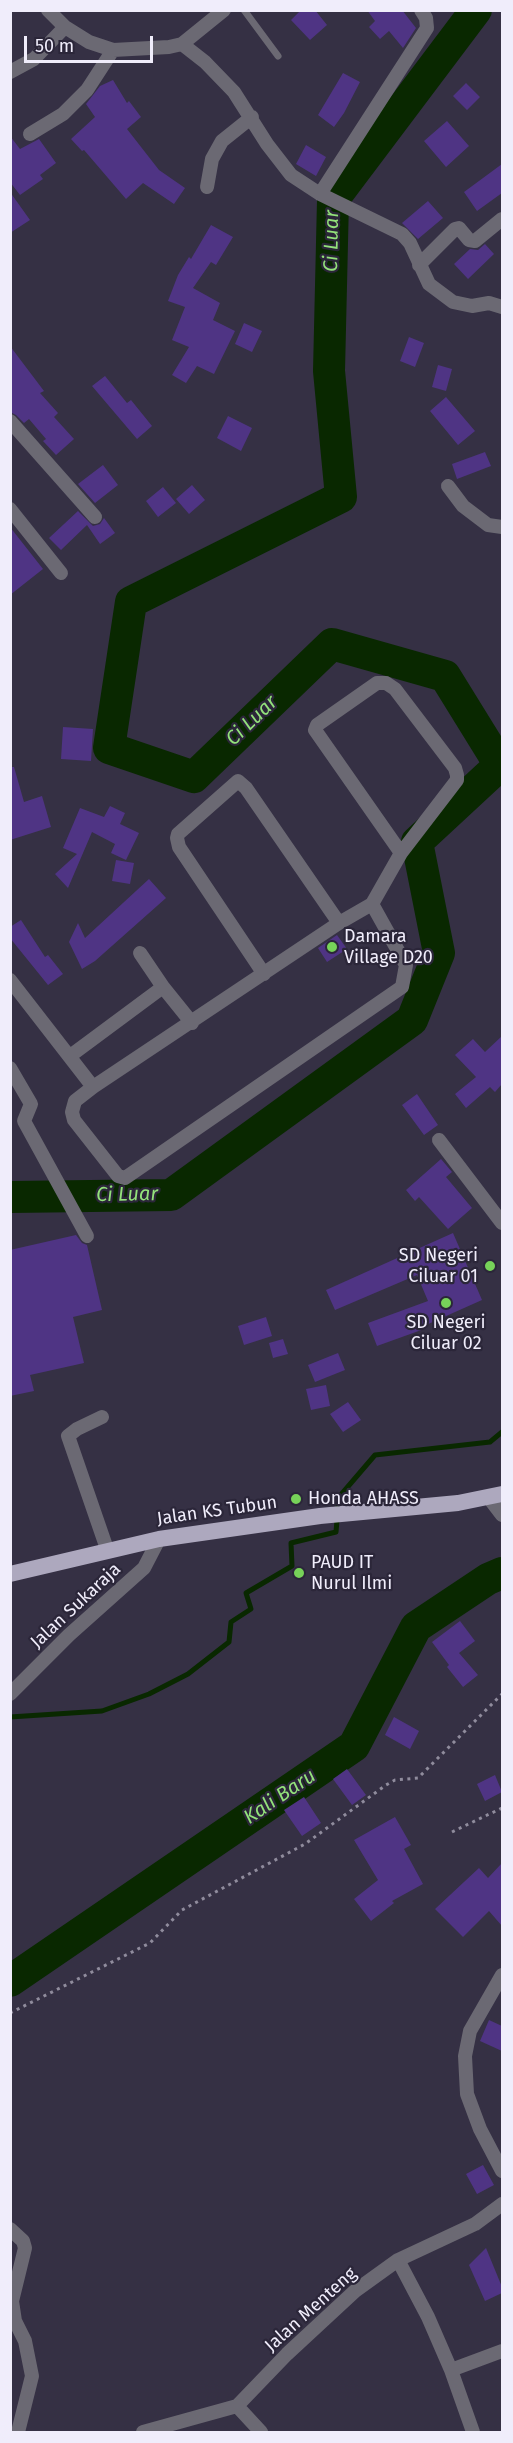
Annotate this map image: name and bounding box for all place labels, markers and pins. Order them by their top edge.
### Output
place label: Damara Village D20 [344,926,433,968]
marker: Damara Village D20 [325,940,339,954]
place label: SD Negeri Ciluar 01 [399,1245,478,1288]
marker: SD Negeri Ciluar 01 [483,1259,497,1273]
marker: SD Negeri Ciluar 02 [439,1296,453,1310]
place label: SD Negeri Ciluar 02 [406,1312,486,1354]
place label: Honda AHASS [308,1488,419,1510]
marker: Honda AHASS [289,1492,303,1506]
place label: PAUD IT Nurul Ilmi [311,1552,392,1594]
marker: PAUD IT Nurul Ilmi [292,1566,306,1580]

